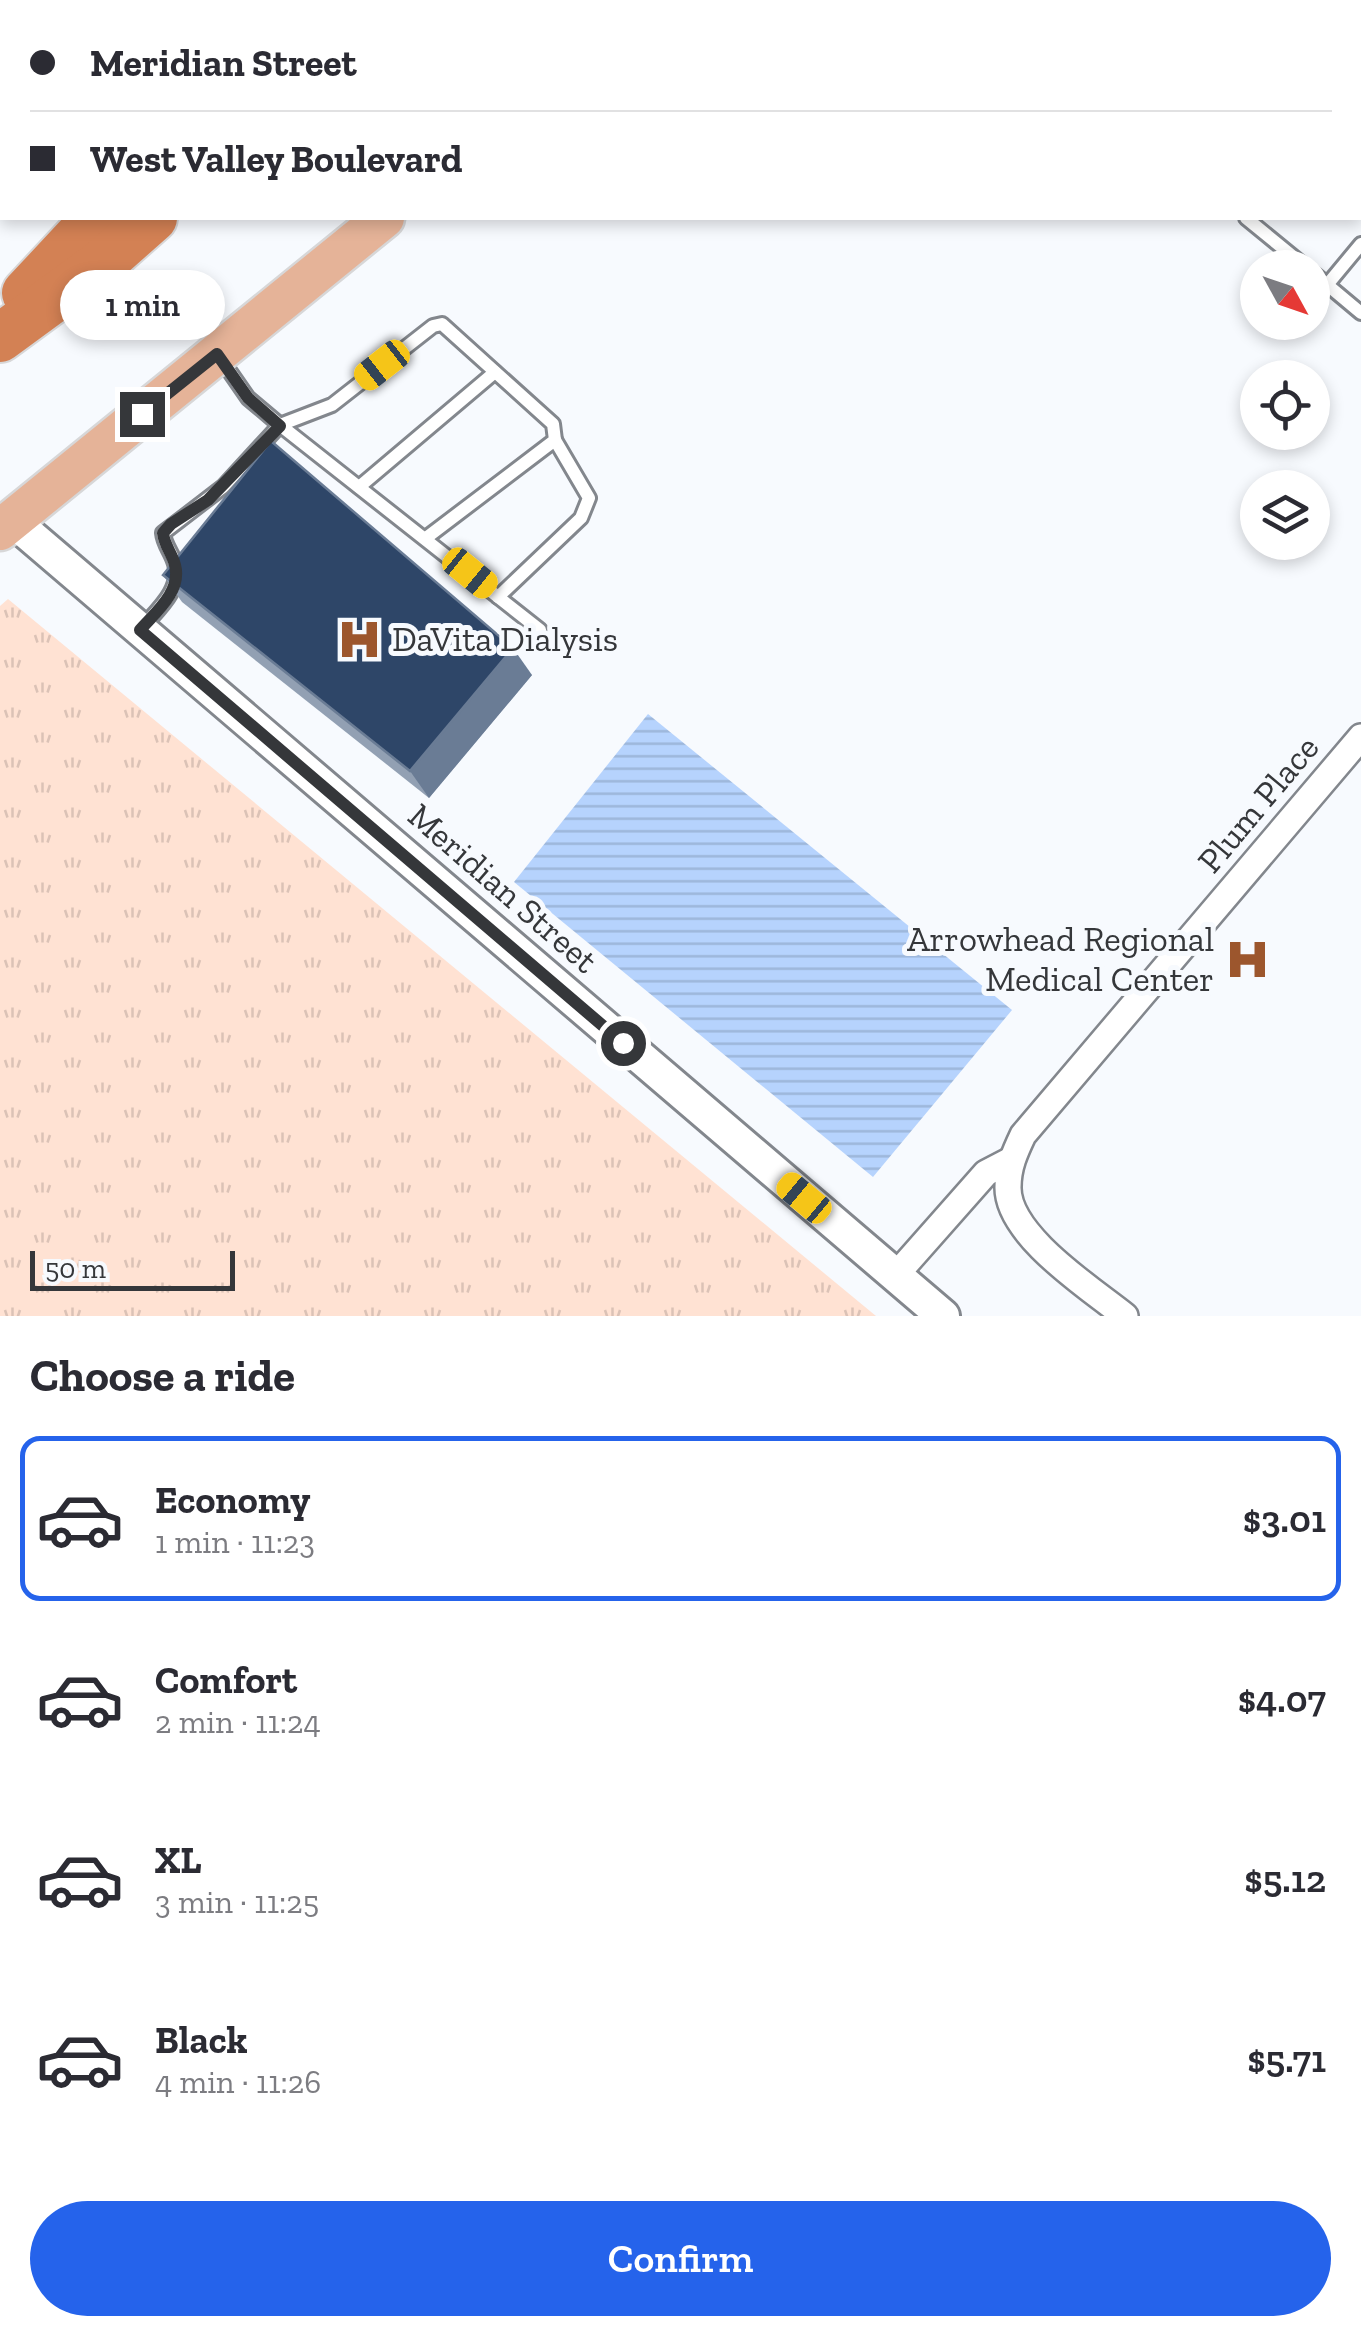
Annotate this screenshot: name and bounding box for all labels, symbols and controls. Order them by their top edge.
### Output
text: Meridian Street [90,40,357,86]
text: West Valley Boulevard [90,136,462,182]
north arrow [1240,250,1330,340]
map controls [1240,250,1330,560]
callout: 1 min [59,269,224,339]
text: 1 min [105,286,180,324]
car [349,335,415,395]
button: locate [1240,360,1330,450]
route end [120,392,165,437]
button: layers [1240,470,1330,560]
car [437,542,503,604]
hospital icon: DaVita Dialysis [335,615,383,663]
place label: DaVita Dialysis [392,618,618,660]
street label: Plum Place [1189,727,1327,881]
street label: Meridian Street [400,794,606,982]
place label: Arrowhead Regional Medical Center [907,918,1214,1000]
hospital icon: Arrowhead Regional Medical Center [1223,935,1271,983]
route start [601,1021,646,1066]
car [771,1167,837,1229]
scale bar [30,1246,235,1290]
text: 50 m [45,1252,106,1285]
text: Choose a ride [30,1349,295,1403]
icon: car [35,1474,125,1564]
text: Economy [155,1477,310,1523]
text: $3.01 [1243,1496,1326,1542]
text: 1 min · 11:23 [155,1523,315,1561]
icon: car [35,1654,125,1744]
text: Comfort [155,1657,297,1703]
text: $4.07 [1238,1676,1326,1722]
text: 2 min · 11:24 [155,1703,321,1741]
icon: car [35,1834,125,1924]
text: XL [155,1837,202,1883]
text: $5.12 [1244,1856,1326,1902]
text: 3 min · 11:25 [155,1883,319,1921]
icon: car [35,2014,125,2104]
text: Black [155,2017,248,2063]
text: $5.71 [1247,2036,1326,2082]
text: 4 min · 11:26 [155,2063,321,2101]
button: Confirm [30,2201,1331,2316]

